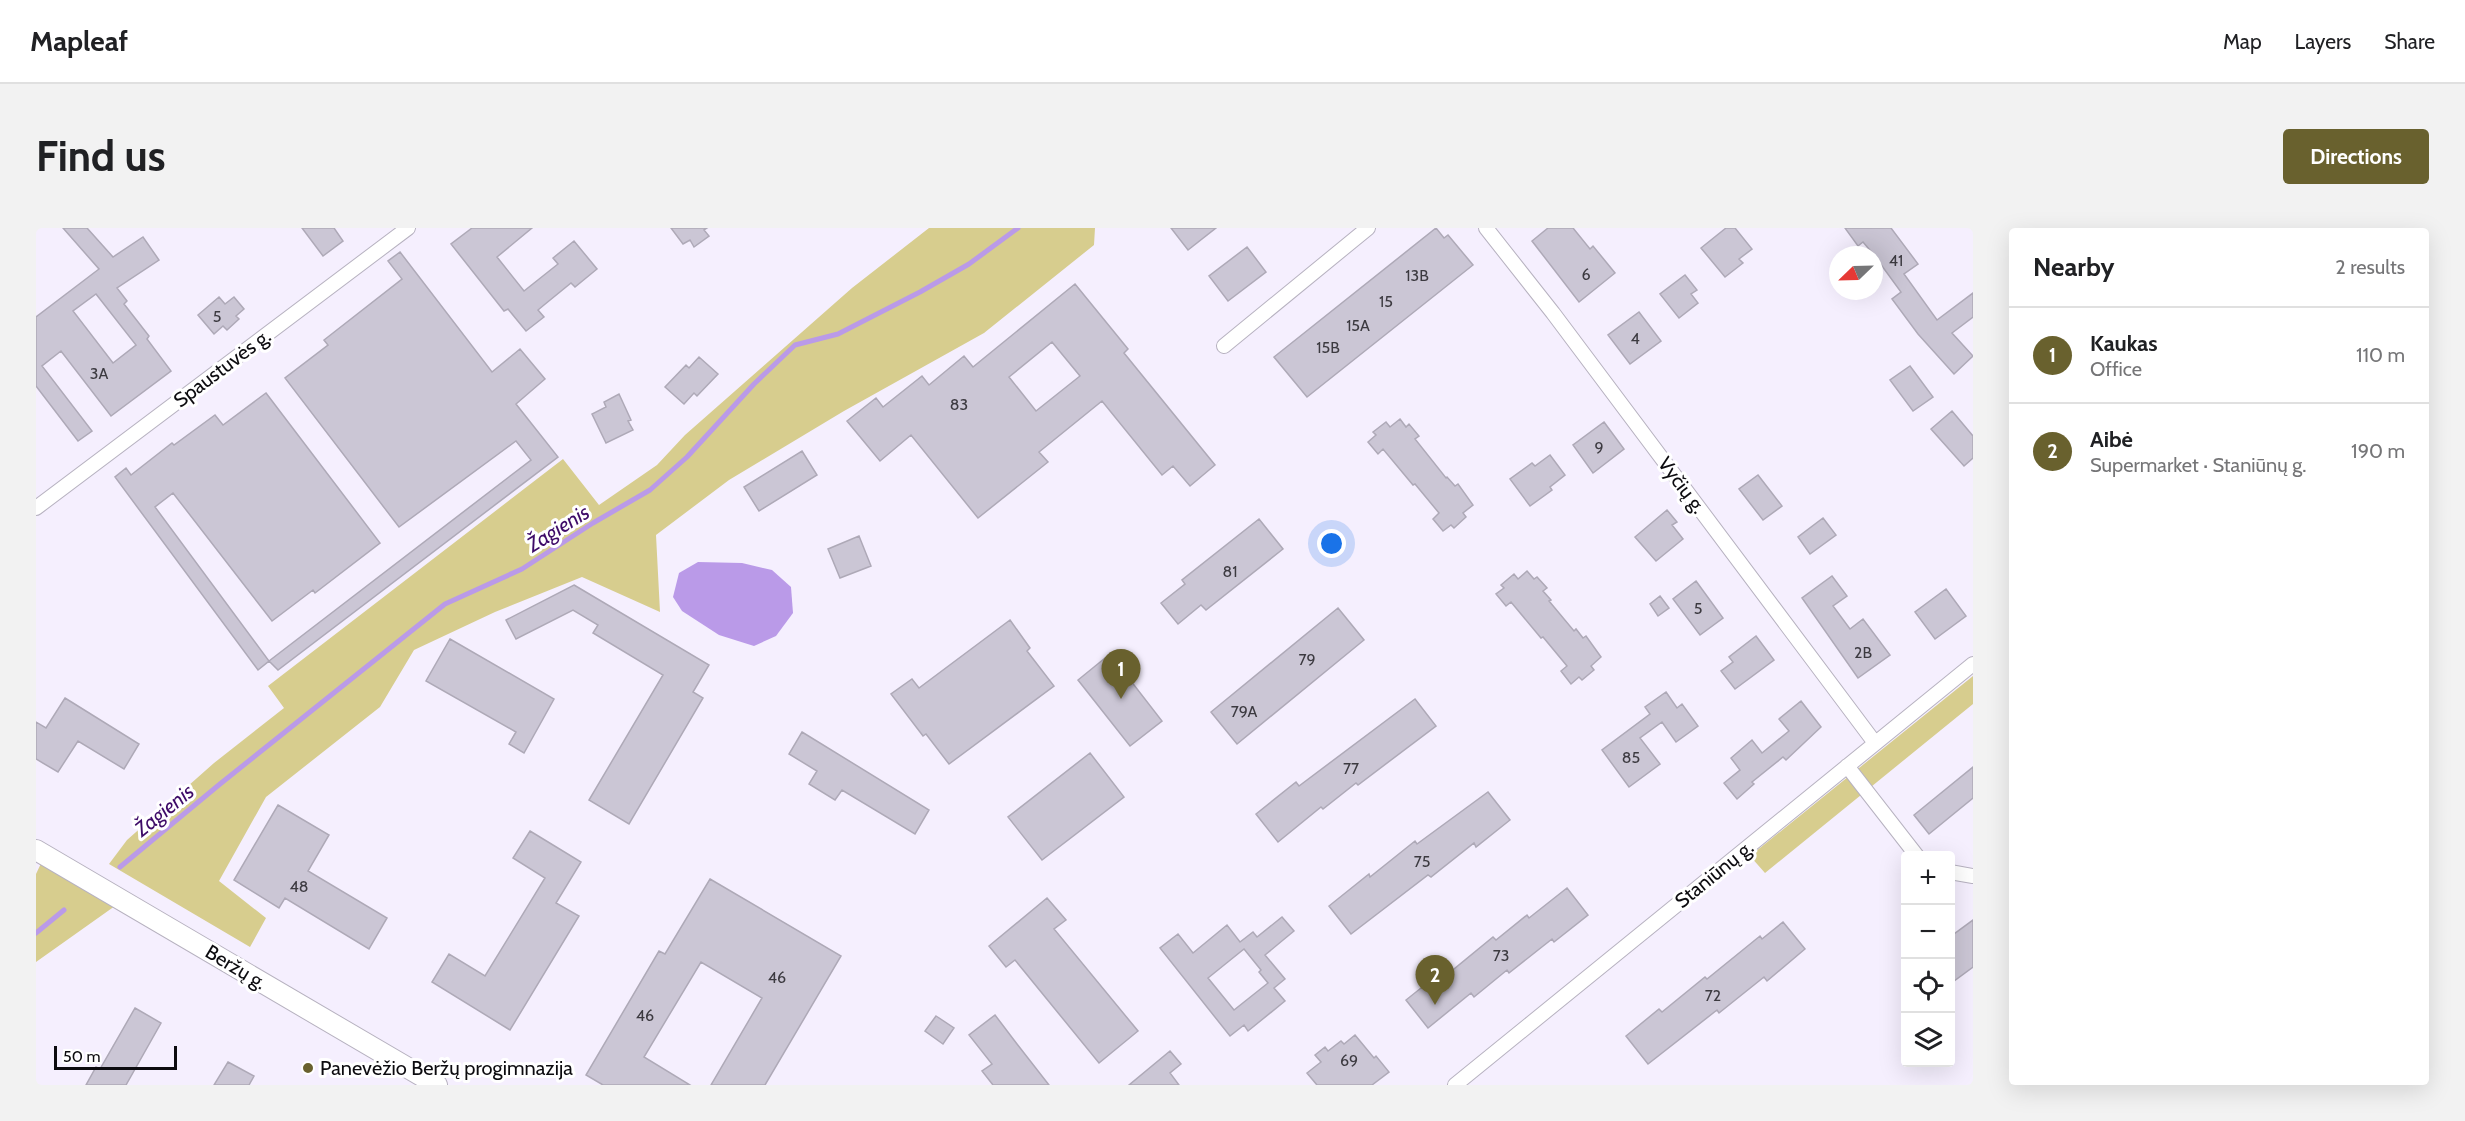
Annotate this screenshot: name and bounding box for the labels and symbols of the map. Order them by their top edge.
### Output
north arrow [1829,246,1883,300]
house number: 41 [1889,251,1903,270]
house number: 6 [1581,265,1591,284]
house number: 13B [1405,266,1429,285]
house number: 15 [1379,292,1393,311]
house number: 5 [213,307,221,326]
house number: 15A [1346,316,1370,335]
street label: Spaustuvės g. [169,324,275,412]
house number: 4 [1630,329,1640,348]
house number: 15B [1316,338,1340,357]
house number: 3A [90,364,108,383]
house number: 83 [950,395,968,414]
house number: 9 [1594,438,1604,457]
street label: Vyčių g. [1653,452,1711,518]
water label: Žagienis [521,498,594,557]
your location [1317,529,1346,558]
house number: 81 [1223,562,1237,581]
house number: 5 [1694,599,1702,618]
house number: 2B [1854,643,1872,662]
pin: 1 [1102,650,1140,699]
house number: 79 [1298,650,1316,669]
house number: 79A [1231,702,1257,721]
house number: 85 [1622,748,1640,767]
house number: 77 [1343,759,1359,778]
water label: Žagienis [128,778,199,842]
street label: Staniūnų g. [1670,835,1758,913]
house number: 75 [1414,852,1430,871]
house number: 48 [290,877,308,896]
street label: Beržų g. [201,939,271,995]
house number: 73 [1493,946,1509,965]
pin: 2 [1416,956,1454,1005]
house number: 46 [768,968,786,987]
house number: 72 [1705,986,1721,1005]
house number: 46 [636,1006,654,1025]
scale bar [54,1043,177,1070]
house number: 69 [1340,1051,1358,1070]
place label: Panevėžio Beržų progimnazija [320,1056,573,1080]
marker: Panevėžio Beržų progimnazija [301,1061,315,1075]

